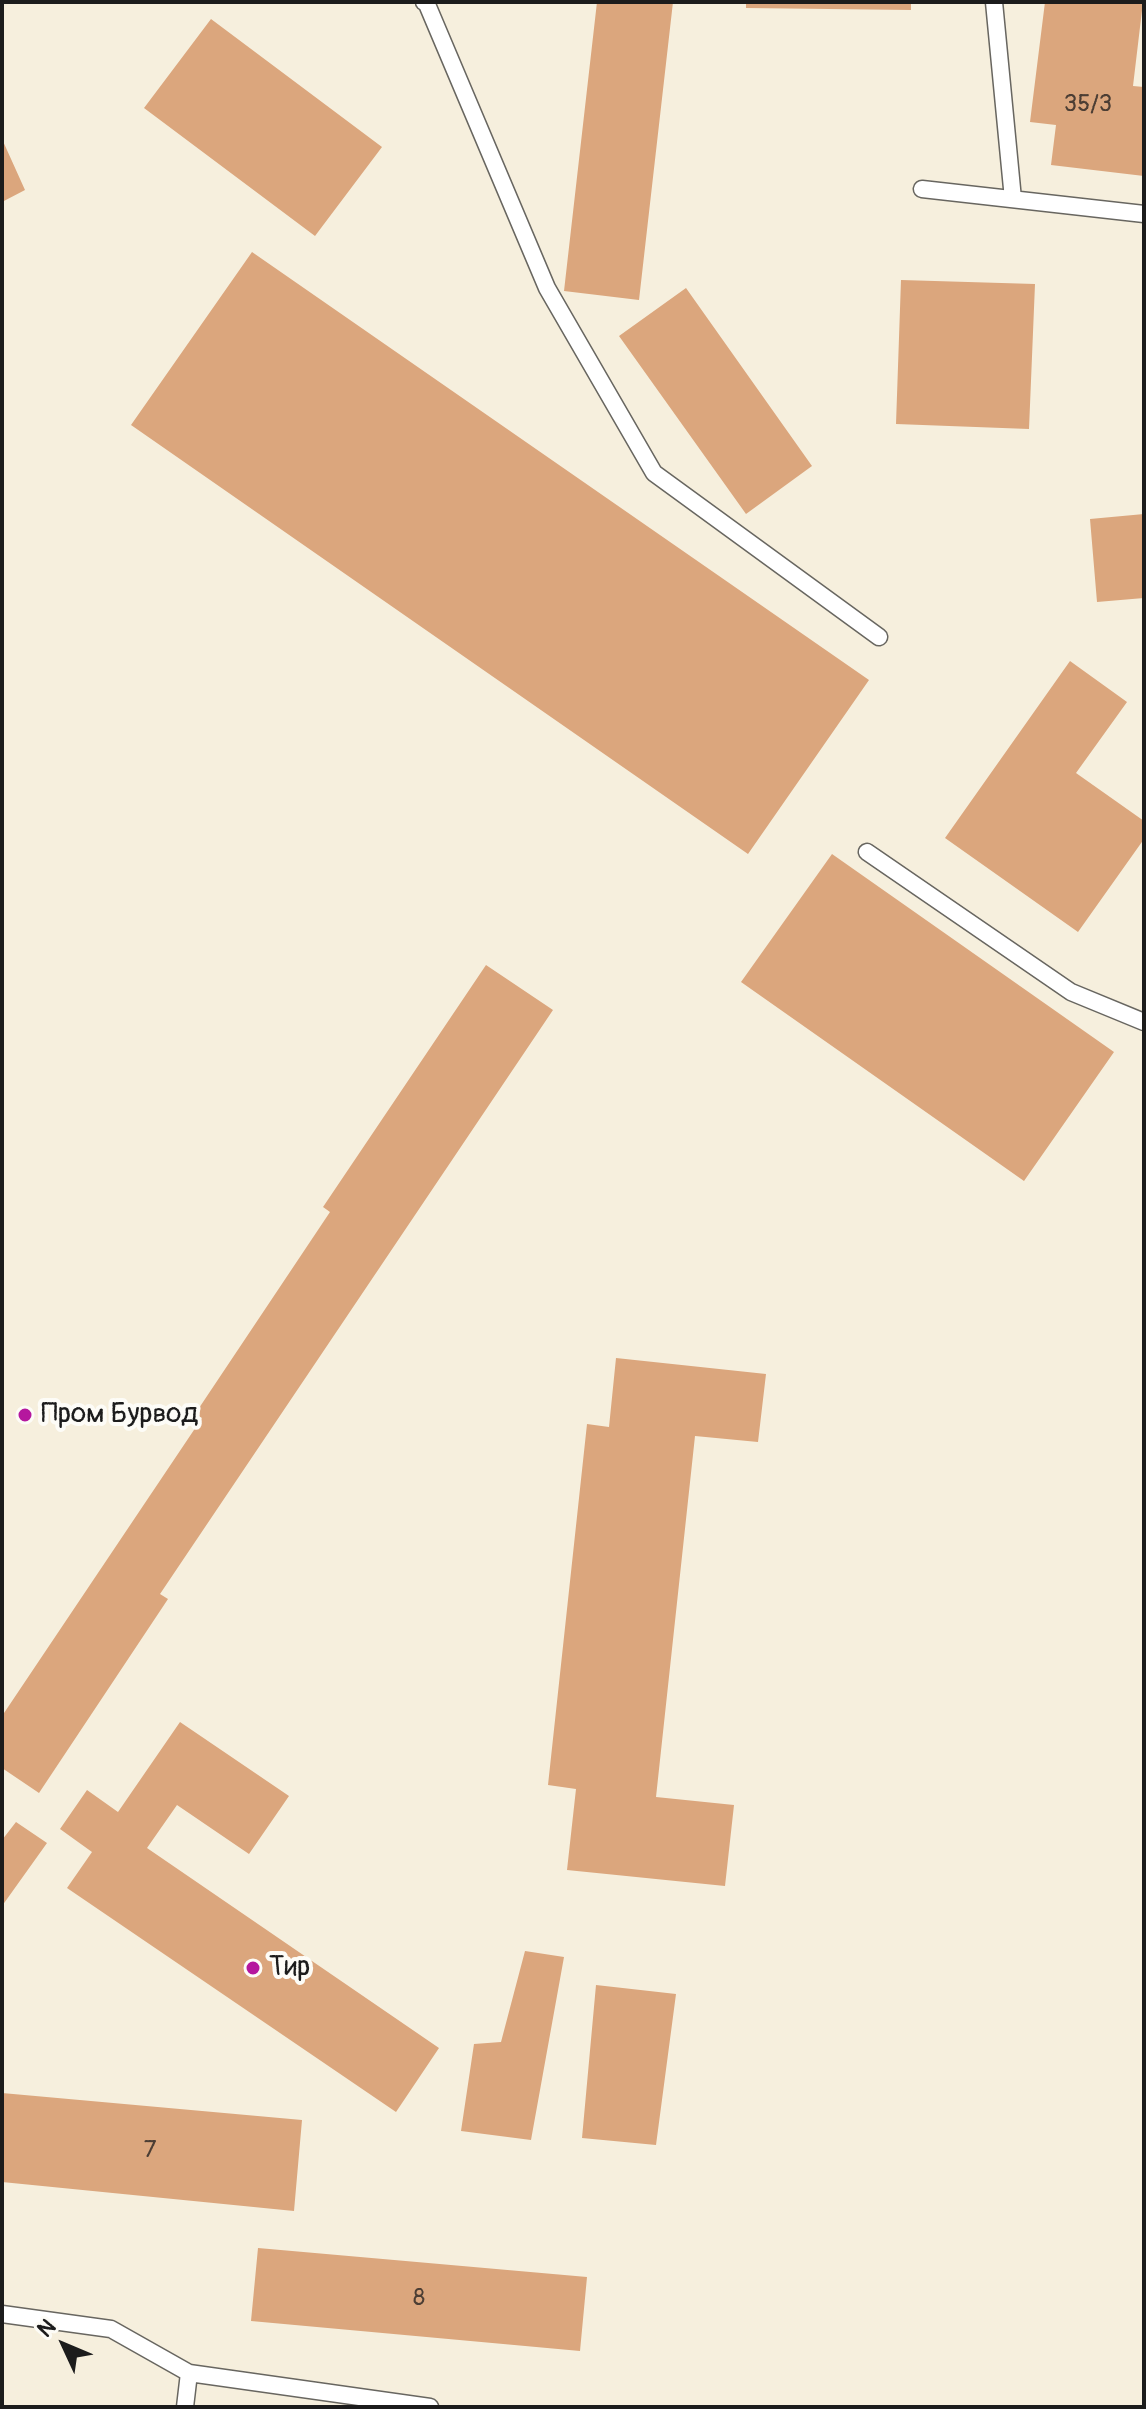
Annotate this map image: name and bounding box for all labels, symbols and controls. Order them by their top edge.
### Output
house number: 35/3 [1064,91,1112,119]
place label: Пром Бурвод [41,1398,198,1432]
marker: Пром Бурвод [16,1406,34,1424]
place label: Тир [269,1951,310,1985]
marker: Тир [244,1959,262,1977]
house number: 7 [144,2137,156,2165]
house number: 8 [413,2285,425,2313]
north arrow [24,2305,104,2385]
text: N [31,2313,62,2343]

